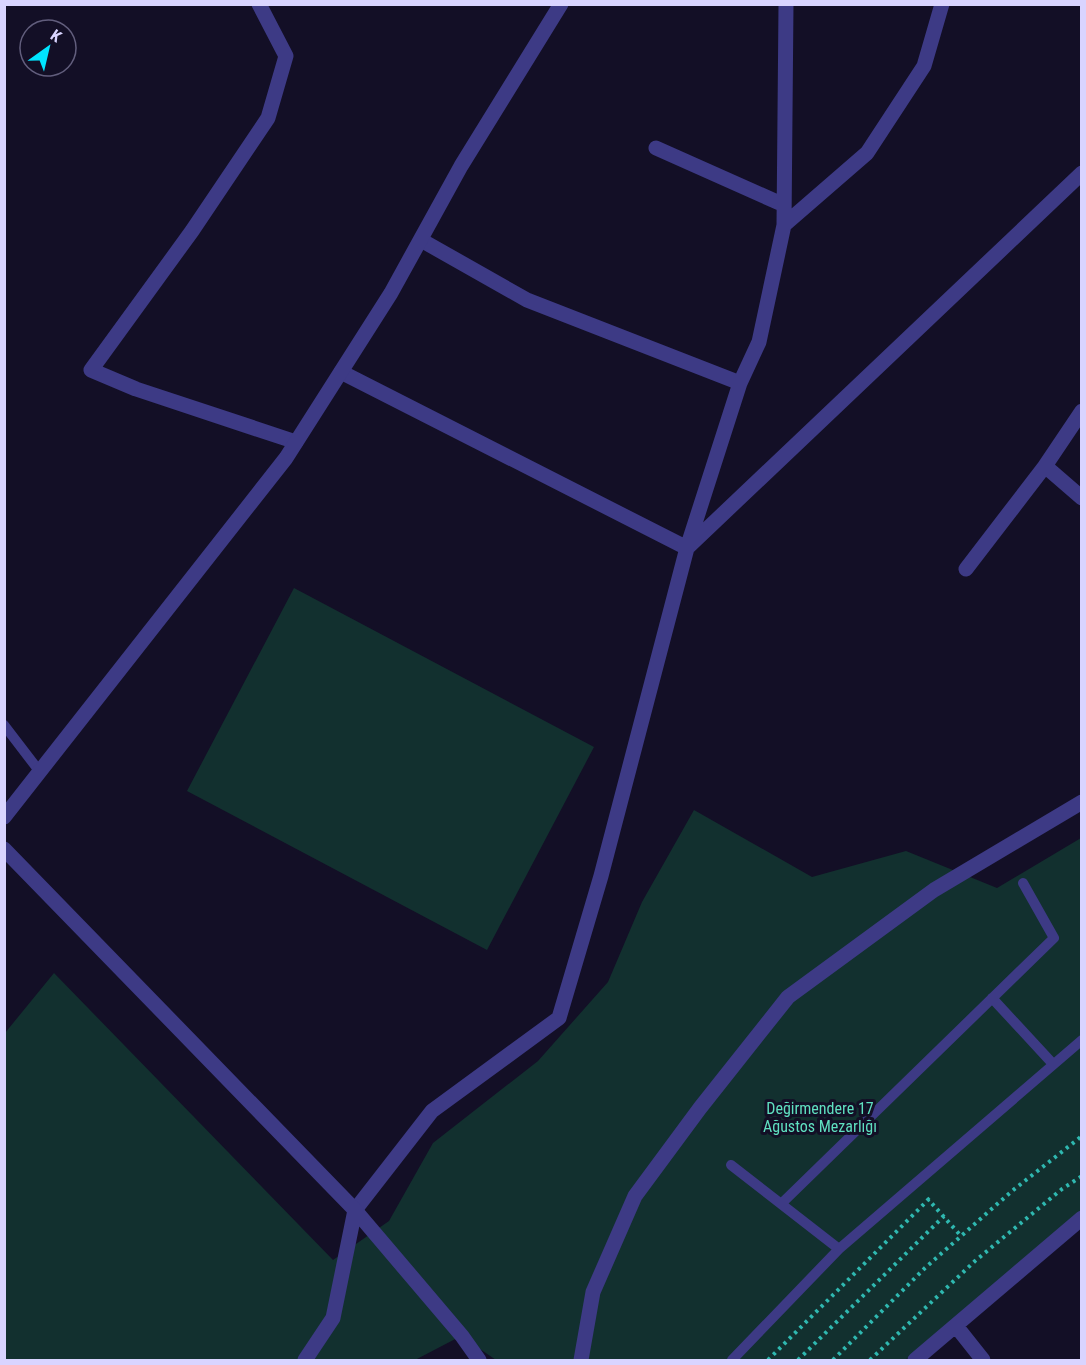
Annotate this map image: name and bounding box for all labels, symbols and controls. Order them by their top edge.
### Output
north arrow [18,18,78,78]
text: K [47,26,65,46]
park label: Değirmendere 17 Ağustos Mezarlığı [763,1099,877,1136]

